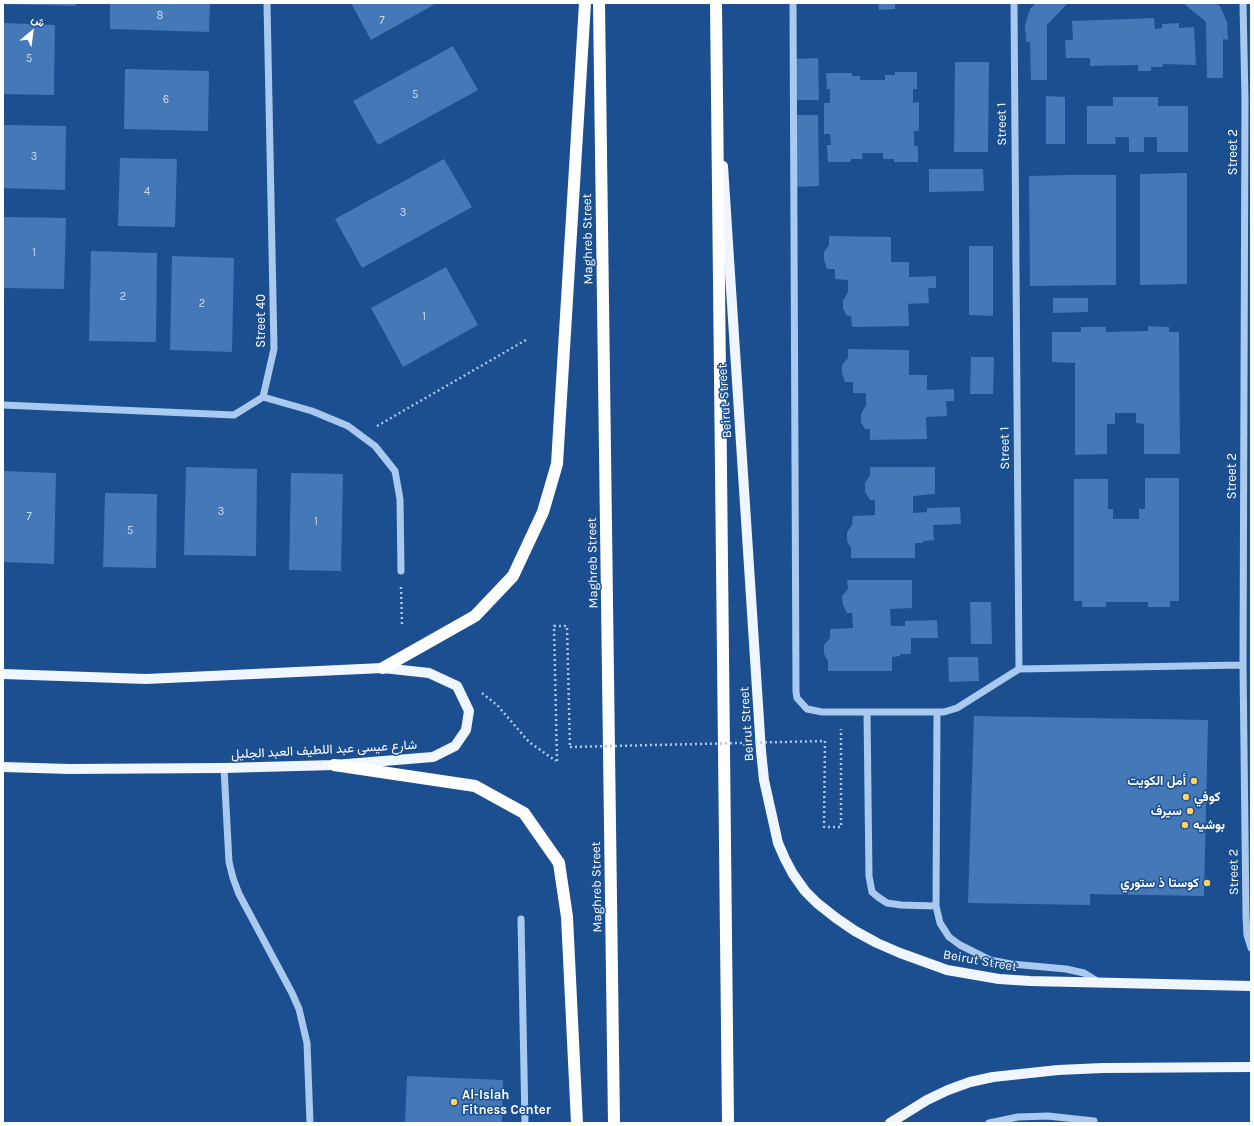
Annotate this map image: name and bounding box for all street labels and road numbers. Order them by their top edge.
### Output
street label: Street 1 [994,102,1010,146]
street label: Street 2 [1225,129,1241,175]
street label: Maghreb Street [579,193,597,285]
street label: Street 40 [253,294,269,348]
street label: Beirut Street [715,363,735,439]
street label: Street 1 [997,426,1013,470]
street label: Street 2 [1224,453,1240,499]
street label: Maghreb Street [584,517,602,609]
street label: Beirut Street [737,686,757,762]
street label: شارع عيسى عبد اللطيف العبد الجليل [231,737,417,763]
street label: Maghreb Street [588,841,606,933]
street label: Street 2 [1226,849,1242,895]
street label: Beirut Street [942,947,1018,975]

